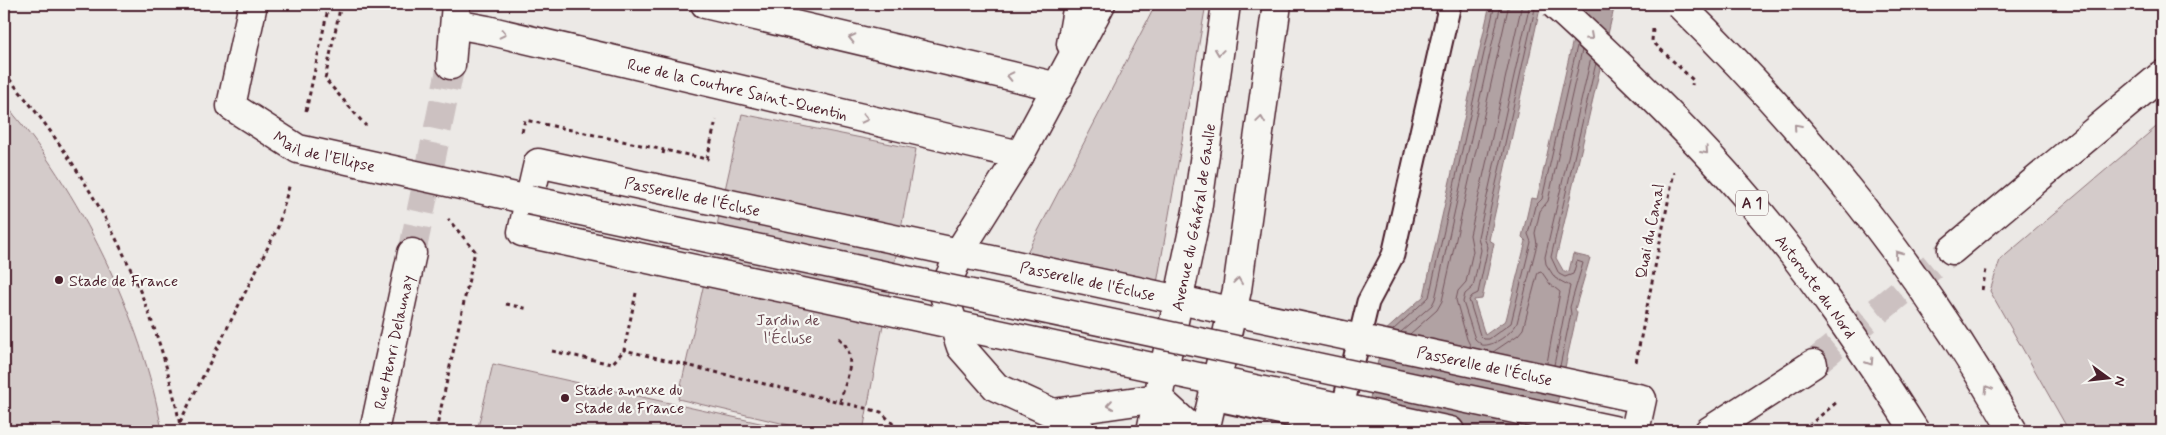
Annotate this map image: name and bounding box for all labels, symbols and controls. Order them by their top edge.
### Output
one-way arrow [498,28,506,38]
one-way arrow [1585,31,1594,40]
one-way arrow [848,33,857,44]
one-way arrow [1214,48,1225,56]
street label: Rue de la Couture Saint-Quentin [625,54,850,126]
one-way arrow [1006,71,1015,82]
one-way arrow [861,113,870,124]
one-way arrow [1255,116,1266,124]
street label: Avenue du Général de Gaulle [1167,122,1221,313]
one-way arrow [1794,124,1802,133]
street label: Mail de l'Ellipse [269,127,377,178]
one-way arrow [1699,146,1708,155]
street label: Passerelle de l'Écluse [623,173,762,222]
street label: Quai du Canal [1631,182,1670,281]
road number: A 1 [1736,190,1768,216]
street label: Autoroute du Nord [1770,231,1860,343]
one-way arrow [1895,250,1904,260]
street label: Passerelle de l'Écluse [1018,257,1157,307]
place label: Stade de France [69,271,178,292]
street label: Rue Henri Delaunay [370,273,419,412]
marker: Stade de France [53,274,65,286]
one-way arrow [1233,277,1243,285]
park label: Jardin de l'Écluse [756,310,821,349]
street label: Passerelle de l'Écluse [1415,342,1554,392]
north arrow [2084,352,2134,402]
one-way arrow [1864,356,1873,365]
text: N [2110,374,2129,388]
place label: Stade annexe du Stade de France [575,380,684,419]
one-way arrow [1984,386,1994,395]
marker: Stade annexe du Stade de France [559,392,571,404]
one-way arrow [1106,399,1114,410]

